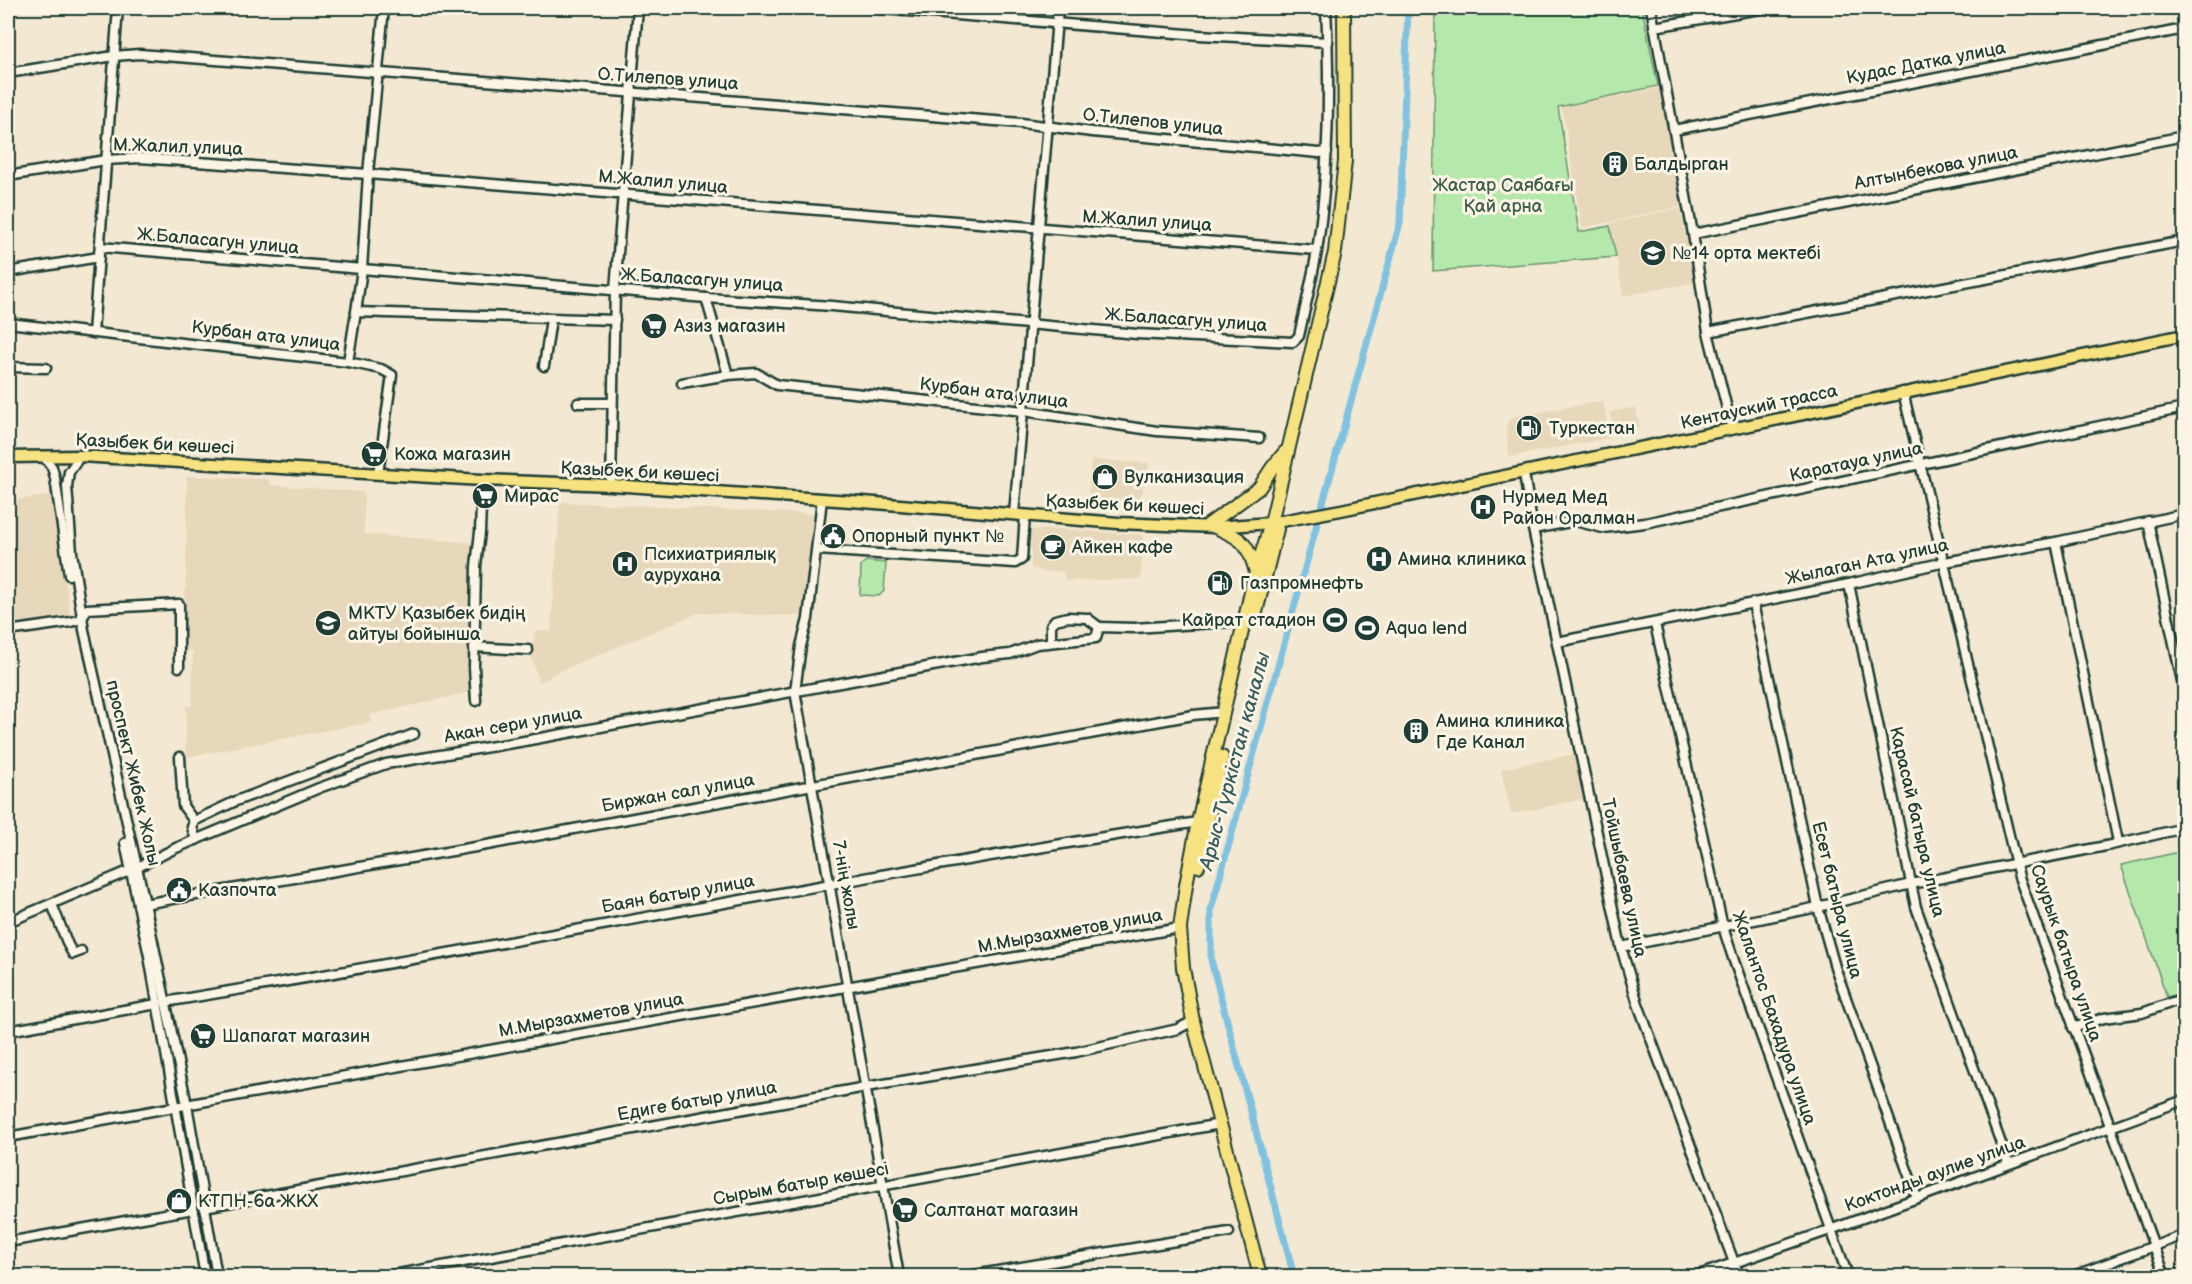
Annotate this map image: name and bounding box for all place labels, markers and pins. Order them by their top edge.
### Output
building icon: Балдырган [1600,149,1630,179]
place label: Балдырган [1634,154,1729,175]
school or university icon: №14 орта мектебі [1638,238,1668,268]
place label: №14 орта мектебі [1672,243,1821,264]
supermarket icon: Азиз магазин [639,311,669,341]
place label: Азиз магазин [673,316,786,337]
fuel station icon: Туркестан [1514,413,1544,443]
place label: Туркестан [1549,418,1635,439]
supermarket icon: Кожа магазин [359,439,389,469]
place label: Кожа магазин [394,444,511,465]
shop icon: Вулканизация [1090,462,1120,492]
place label: Вулканизация [1124,467,1244,488]
supermarket icon: Мирас [470,481,500,511]
place label: Мирас [504,486,559,507]
place label: Нурмед Мед Район Оралман [1502,487,1635,529]
hospital icon: Нурмед Мед Район Оралман [1468,492,1498,522]
public building icon: Опорный пункт № [818,521,848,551]
place label: Опорный пункт № [852,526,1004,547]
cafe icon: Айкен кафе [1038,532,1068,562]
place label: Айкен кафе [1071,537,1173,558]
place label: Психиатриялық аурухана [644,544,776,586]
hospital icon: Амина клиника [1364,544,1394,574]
hospital icon: Психиатриялық аурухана [610,549,640,579]
place label: Амина клиника [1397,549,1527,570]
fuel station icon: Газпромнефть [1205,568,1235,598]
place label: Газпромнефть [1240,573,1363,594]
place label: МКТУ Қазыбек бидің айтуы бойынша [348,603,526,645]
sports icon: Кайрат стадион [1320,605,1350,635]
school or university icon: МКТУ Қазыбек бидің айтуы бойынша [313,608,343,638]
place label: Кайрат стадион [1181,610,1316,631]
sports icon: Aqua lend [1352,613,1382,643]
place label: Aqua lend [1386,618,1467,639]
place label: Амина клиника Где Канал [1435,711,1565,753]
building icon: Амина клиника Где Канал [1401,716,1431,746]
public building icon: Казпочта [164,875,194,905]
place label: Казпочта [198,880,277,901]
supermarket icon: Шапагат магазин [188,1021,218,1051]
place label: Шапагат магазин [222,1026,370,1047]
shop icon: КТПН-6а ЖКХ [164,1186,194,1216]
place label: КТПН-6а ЖКХ [198,1191,318,1212]
supermarket icon: Салтанат магазин [890,1195,920,1225]
place label: Салтанат магазин [924,1200,1078,1221]

